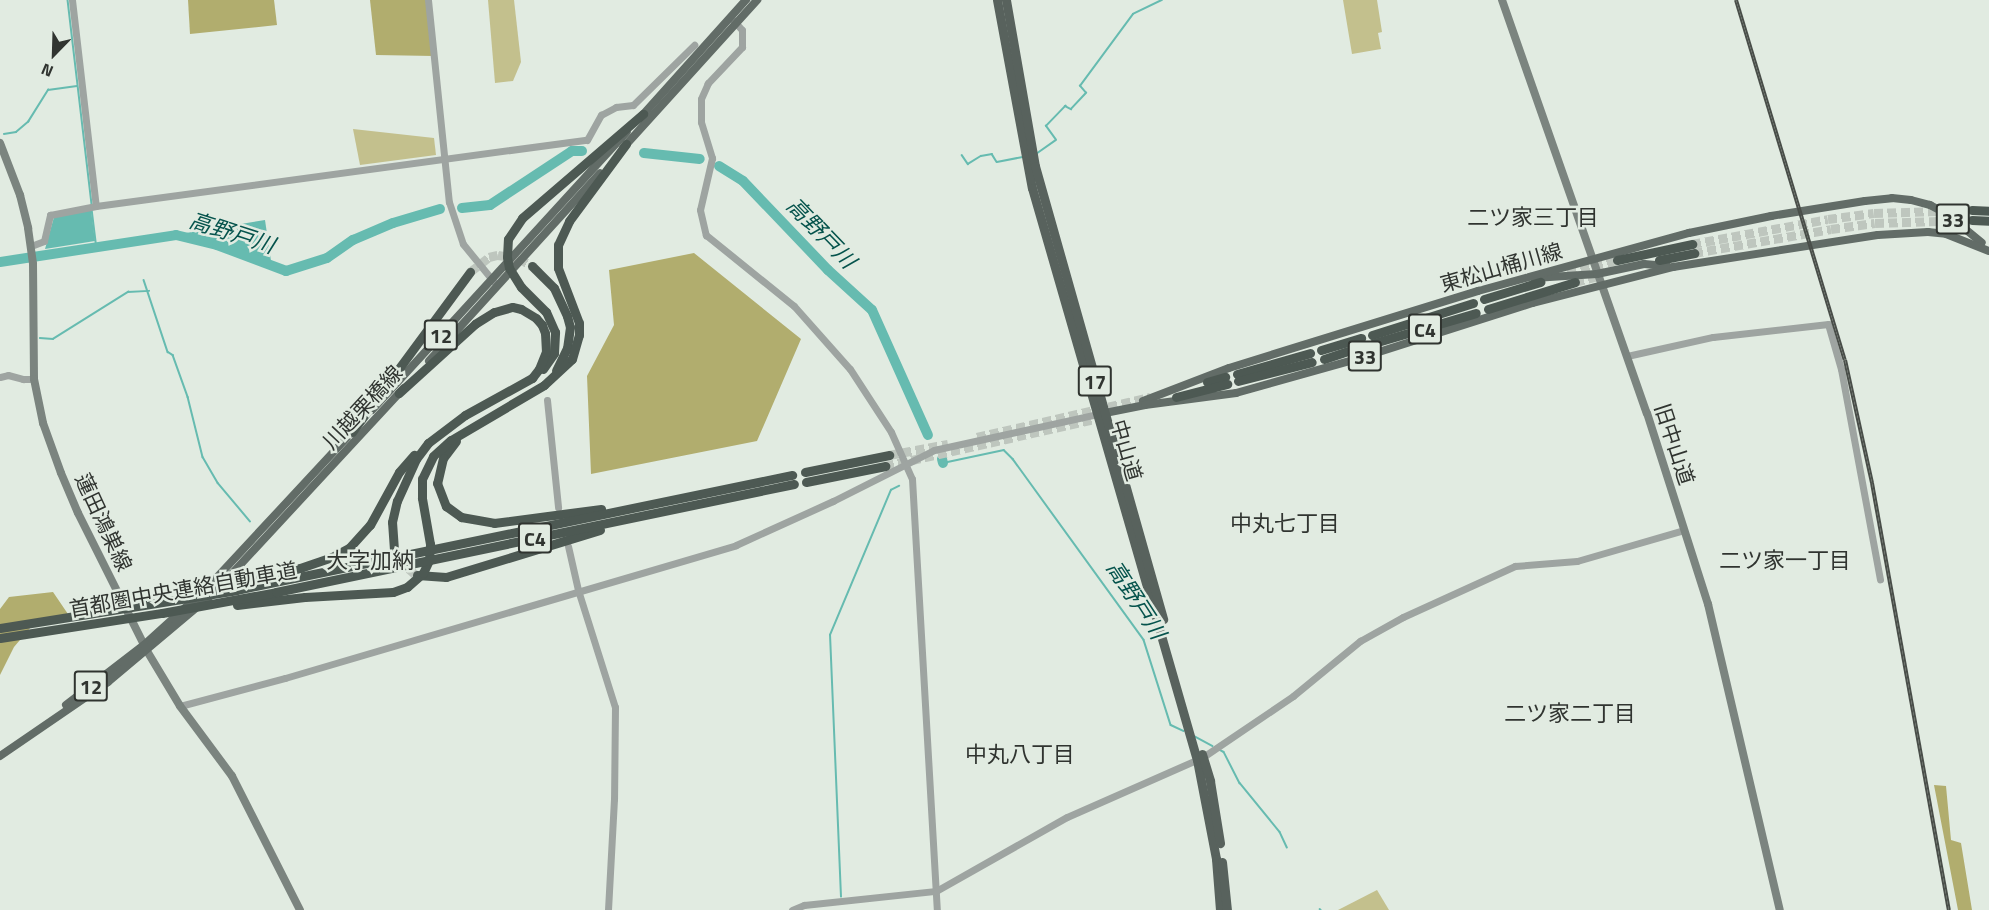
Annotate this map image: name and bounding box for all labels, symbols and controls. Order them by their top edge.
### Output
north arrow [24,24,84,84]
text: N [37,57,57,84]
water label: 高野戸川 [781,192,861,274]
road number: 33 [1935,202,1971,236]
district label: 二ツ家三丁目 [1467,205,1599,231]
water label: 高野戸川 [186,207,278,259]
street label: 東松山桶川線 [1437,238,1565,296]
road number: C4 [1407,312,1443,346]
road number: 12 [423,318,459,352]
road number: 33 [1347,339,1383,373]
street label: 川越栗橋線 [317,360,407,454]
road number: 17 [1077,364,1113,398]
street label: 旧中山道 [1650,400,1700,488]
street label: 中山道 [1106,416,1148,484]
street label: 蓮田鴻巣線 [70,469,138,575]
district label: 中丸七丁目 [1230,511,1340,537]
road number: C4 [517,521,553,555]
district label: 大字加納 [326,548,414,574]
district label: 二ツ家一丁目 [1719,548,1851,574]
water label: 高野戸川 [1101,556,1171,644]
street label: 首都圏中央連絡自動車道 [67,557,299,621]
road number: 12 [73,669,109,703]
district label: 二ツ家二丁目 [1504,701,1636,727]
district label: 中丸八丁目 [965,742,1075,768]

